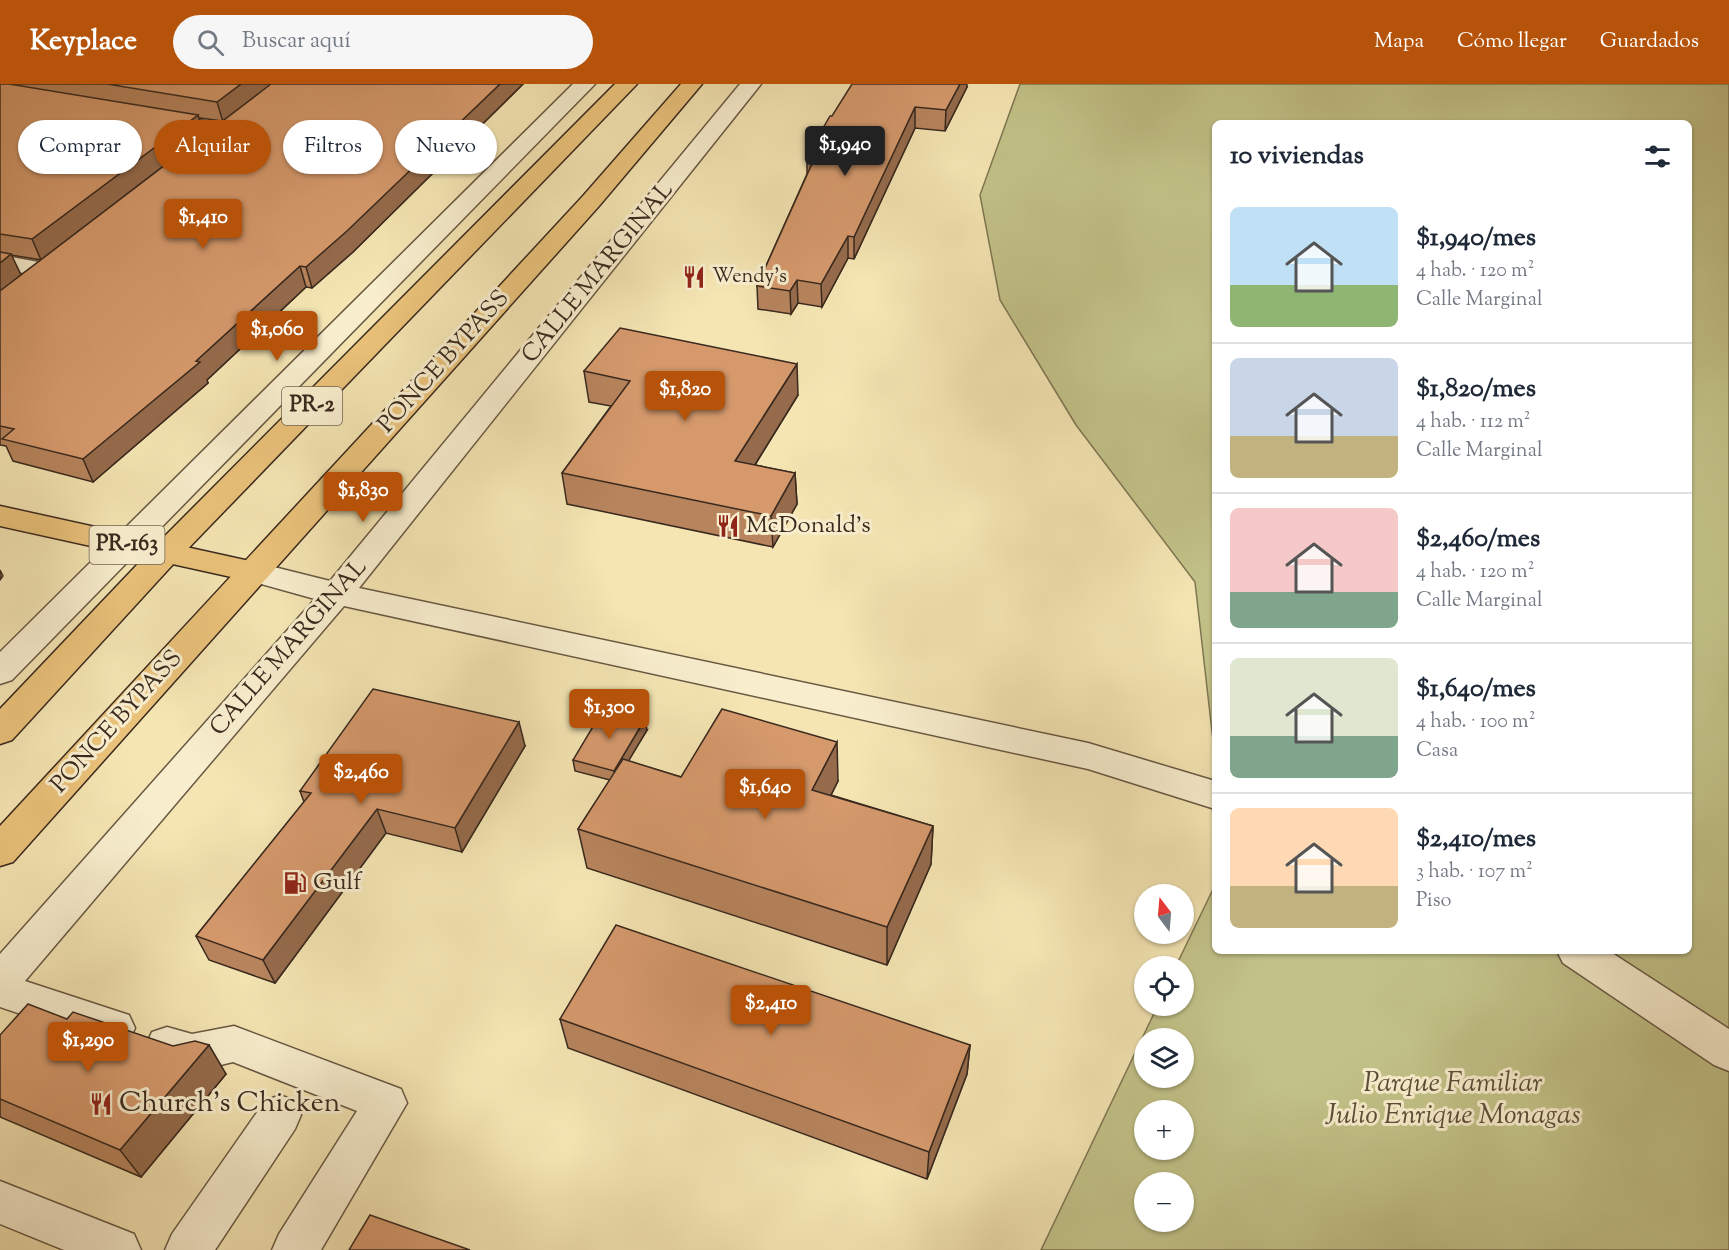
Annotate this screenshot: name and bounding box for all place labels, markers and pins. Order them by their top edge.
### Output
pin: $1,940 [796,126,894,177]
pin: $1,410 [154,199,252,250]
place label: Wendy's [712,263,787,292]
restaurant icon: Wendy's [681,264,707,290]
pin: $1,060 [228,311,326,362]
pin: $1,820 [636,371,734,422]
pin: $1,830 [314,472,412,523]
place label: McDonald's [746,509,871,543]
restaurant icon: McDonald's [715,513,741,539]
pin: $1,300 [560,689,658,740]
pin: $2,460 [312,754,410,805]
pin: $1,640 [716,769,814,820]
place label: Gulf [313,866,363,900]
fuel station icon: Gulf [282,870,308,896]
pin: $2,410 [722,985,820,1036]
pin: $1,290 [39,1022,137,1073]
place label: Church's Chicken [119,1084,340,1124]
restaurant icon: Church's Chicken [88,1091,114,1117]

